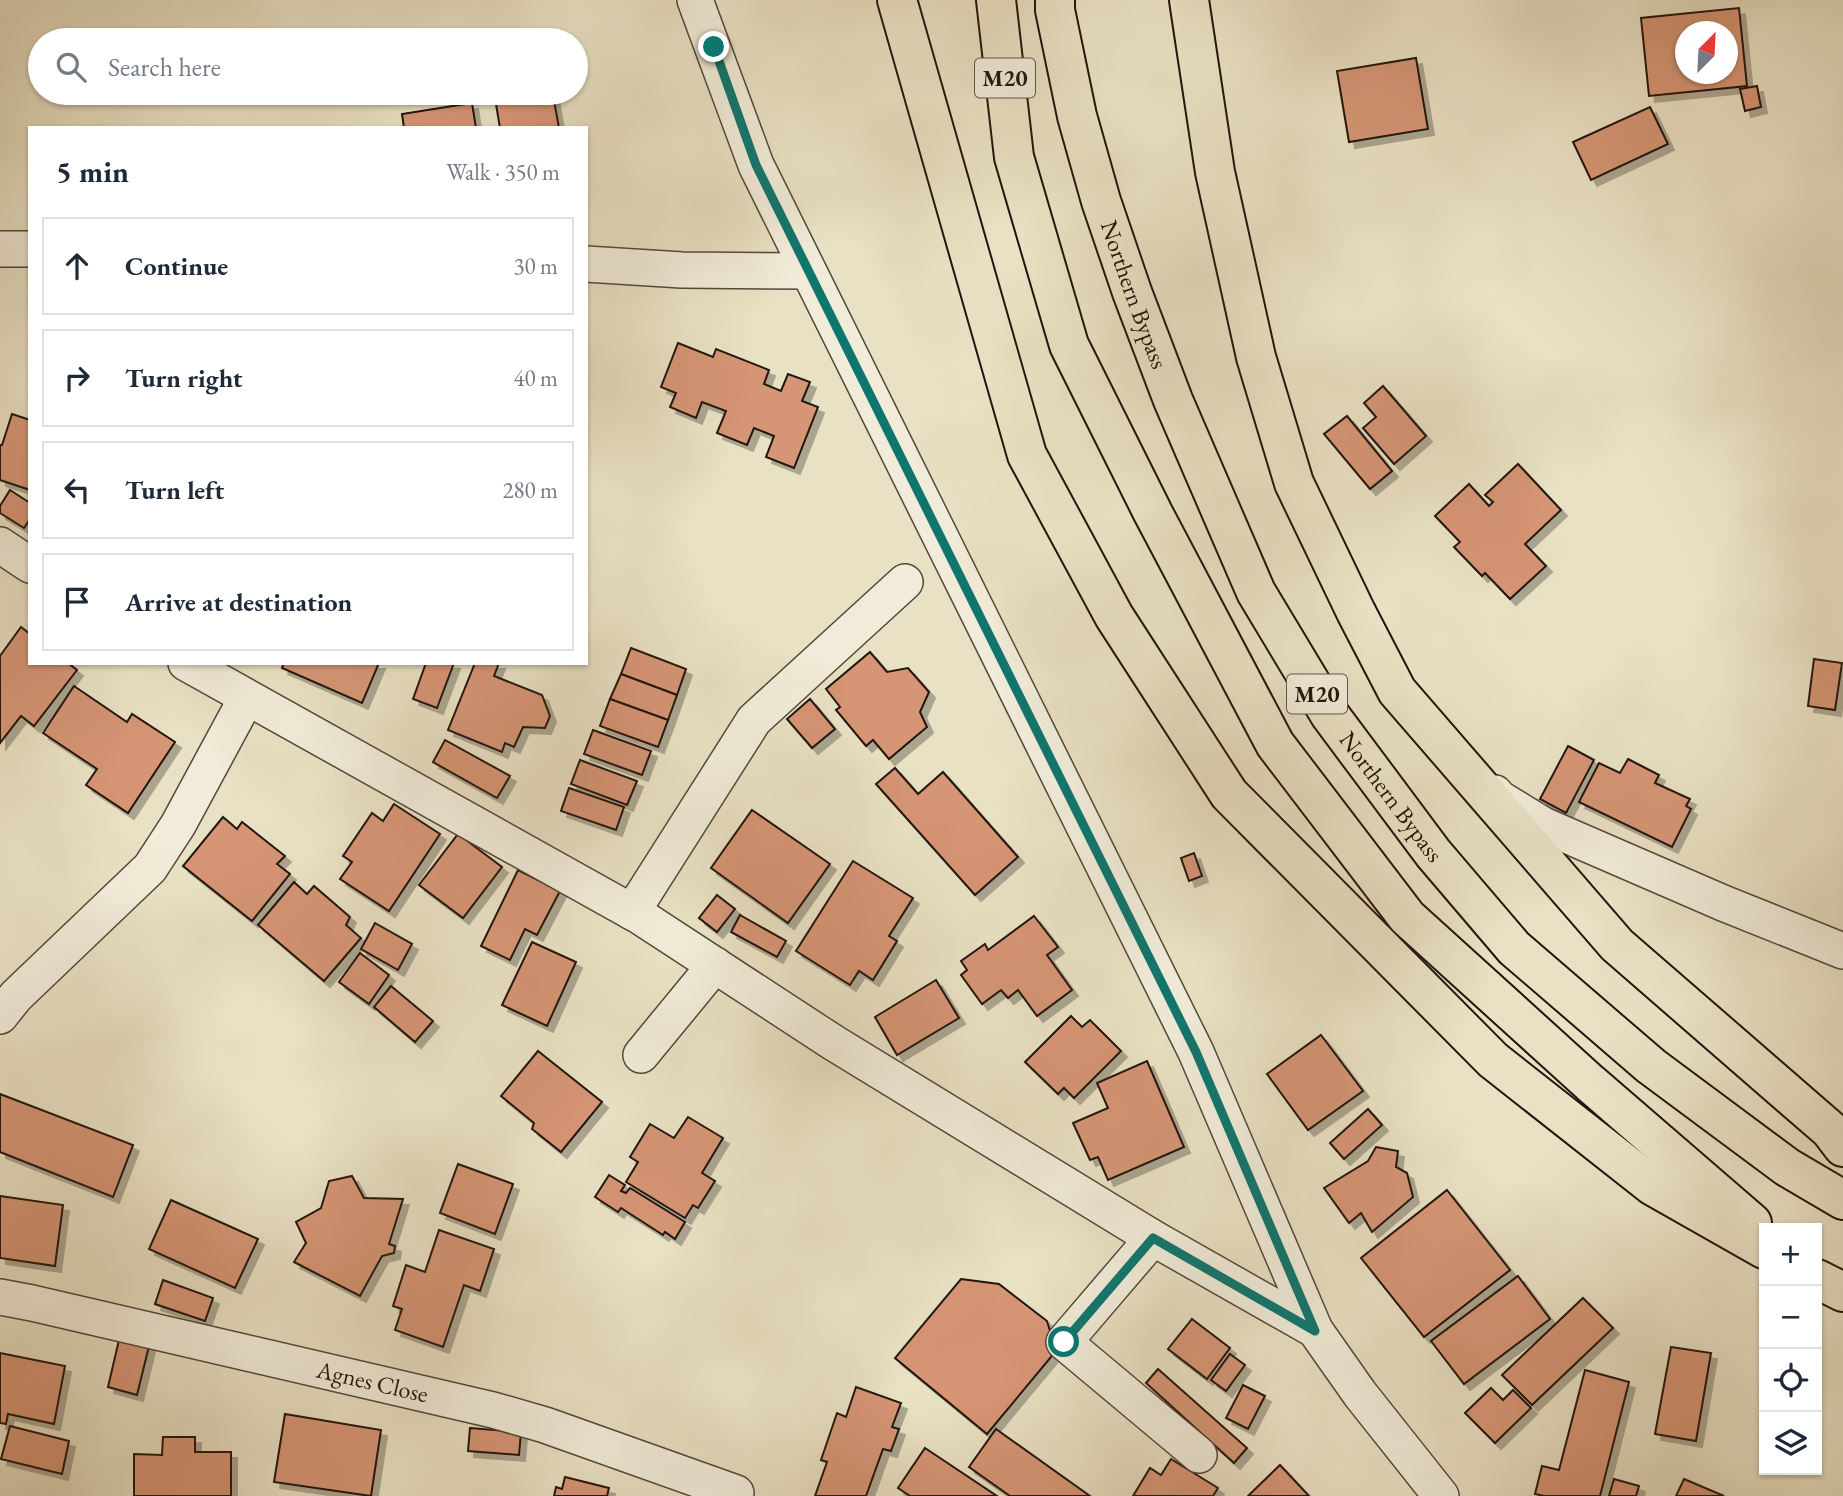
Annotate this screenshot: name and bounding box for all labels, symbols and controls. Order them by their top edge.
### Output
north arrow [1675,21,1738,84]
search box [28,28,588,105]
route end [698,31,729,62]
icon: search [52,48,90,86]
text: Search here [108,50,221,84]
road number: M20 [975,58,1035,97]
text: 5 min [56,152,129,191]
text: Walk · 350 m [446,157,560,187]
street label: Northern Bypass [1094,216,1176,373]
icon: ahead [58,247,96,285]
text: Continue [125,249,228,283]
text: 30 m [513,251,558,281]
icon: right [58,359,96,397]
text: Turn right [125,361,243,395]
text: 40 m [513,363,558,393]
icon: left [58,471,96,509]
text: Turn left [125,473,224,507]
text: 280 m [502,475,558,505]
icon: arrive [58,583,96,621]
text: Arrive at destination [125,585,352,619]
road number: M20 [1287,674,1347,714]
street label: Northern Bypass [1333,725,1450,868]
map controls [1759,1223,1822,1475]
button: + [1759,1223,1822,1286]
button: − [1759,1286,1822,1349]
route start [1048,1326,1079,1357]
button: locate [1759,1349,1822,1412]
street label: Agnes Close [313,1353,431,1409]
button: layers [1759,1412,1822,1475]

